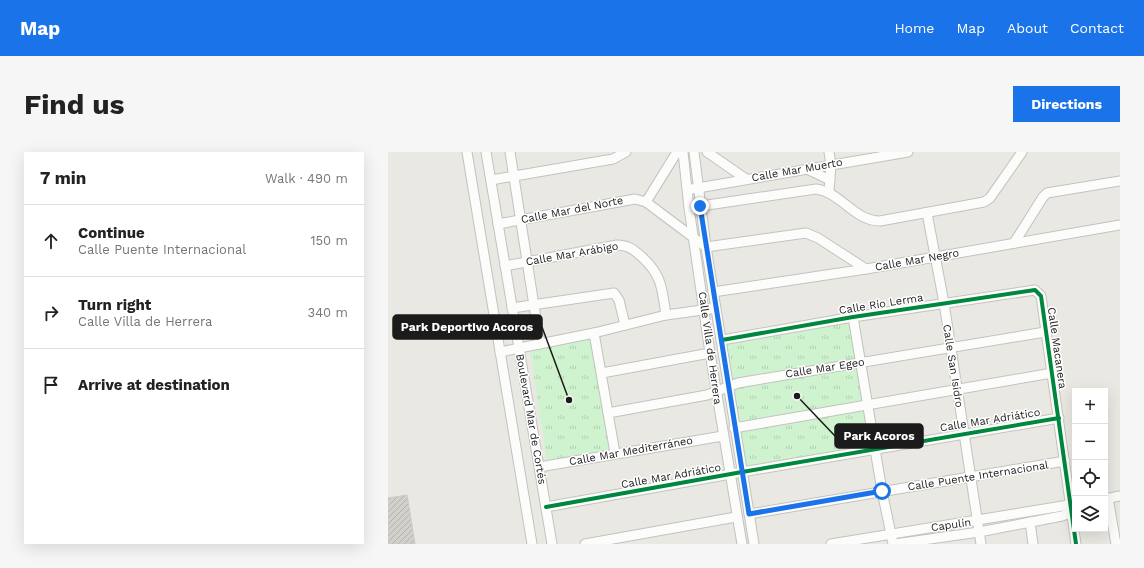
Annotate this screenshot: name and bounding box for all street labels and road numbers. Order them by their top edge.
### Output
street label: Calle Mar Muerto [751,156,843,184]
street label: Calle Mar del Norte [520,194,624,226]
street label: Calle Mar Arábigo [525,239,619,269]
street label: Calle Mar Negro [874,246,960,274]
street label: Calle Villa de Herrera [696,291,724,405]
street label: Calle Río Lerma [838,291,924,317]
street label: Calle Macanera [1045,306,1069,390]
street label: Calle San Isidro [940,323,966,409]
street label: Boulevard Mar de Cortés [513,353,549,486]
street label: Calle Mar Egeo [784,355,866,381]
street label: Calle Mar Adriático [939,406,1041,434]
street label: Calle Mar Mediterráneo [568,434,694,468]
street label: Calle Puente Internacional [907,458,1050,494]
street label: Calle Mar Adriático [620,461,722,491]
street label: Capulín [930,516,972,534]

